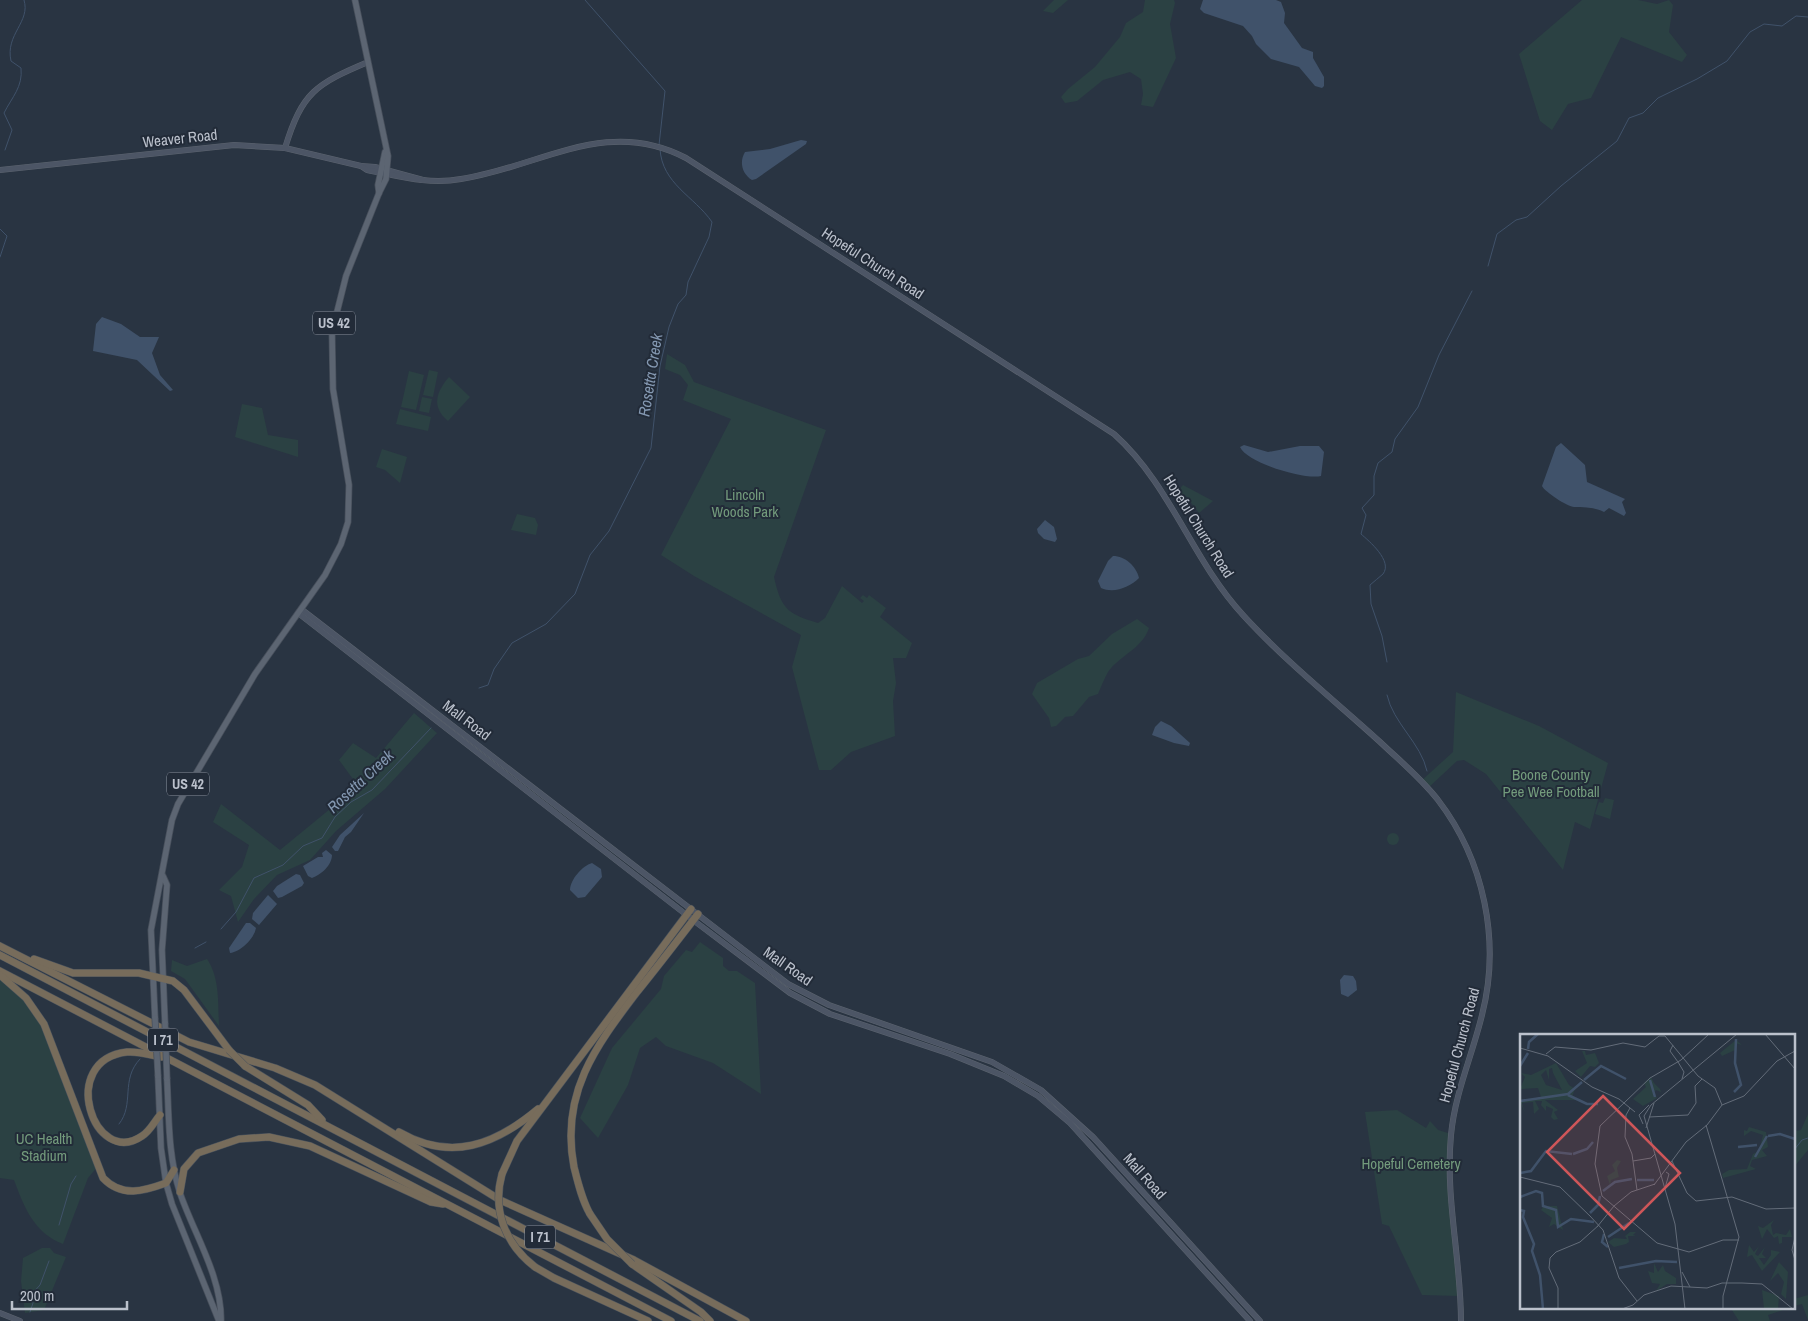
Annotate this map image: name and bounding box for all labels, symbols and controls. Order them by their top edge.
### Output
street label: Weaver Road [142,124,218,152]
street label: Hopeful Church Road [818,222,928,304]
road number: US 42 [313,312,355,334]
water label: Rosetta Creek [633,331,667,418]
street label: Hopeful Church Road [1159,470,1239,582]
park label: Lincoln Woods Park [712,484,779,522]
street label: Mall Road [439,695,495,745]
water label: Rosetta Creek [322,744,398,818]
park label: Boone County Pee Wee Football [1503,764,1599,802]
road number: US 42 [167,772,209,796]
street label: Mall Road [759,942,817,990]
street label: Hopeful Church Road [1434,985,1484,1105]
road number: I 71 [148,1028,178,1052]
inset map [1520,1034,1796,1308]
park label: UC Health Stadium [16,1128,72,1166]
street label: Mall Road [1119,1148,1171,1204]
park label: Hopeful Cemetery [1361,1153,1461,1174]
road number: I 71 [525,1226,555,1248]
scale bar [12,1278,128,1310]
text: 200 m [20,1285,54,1306]

